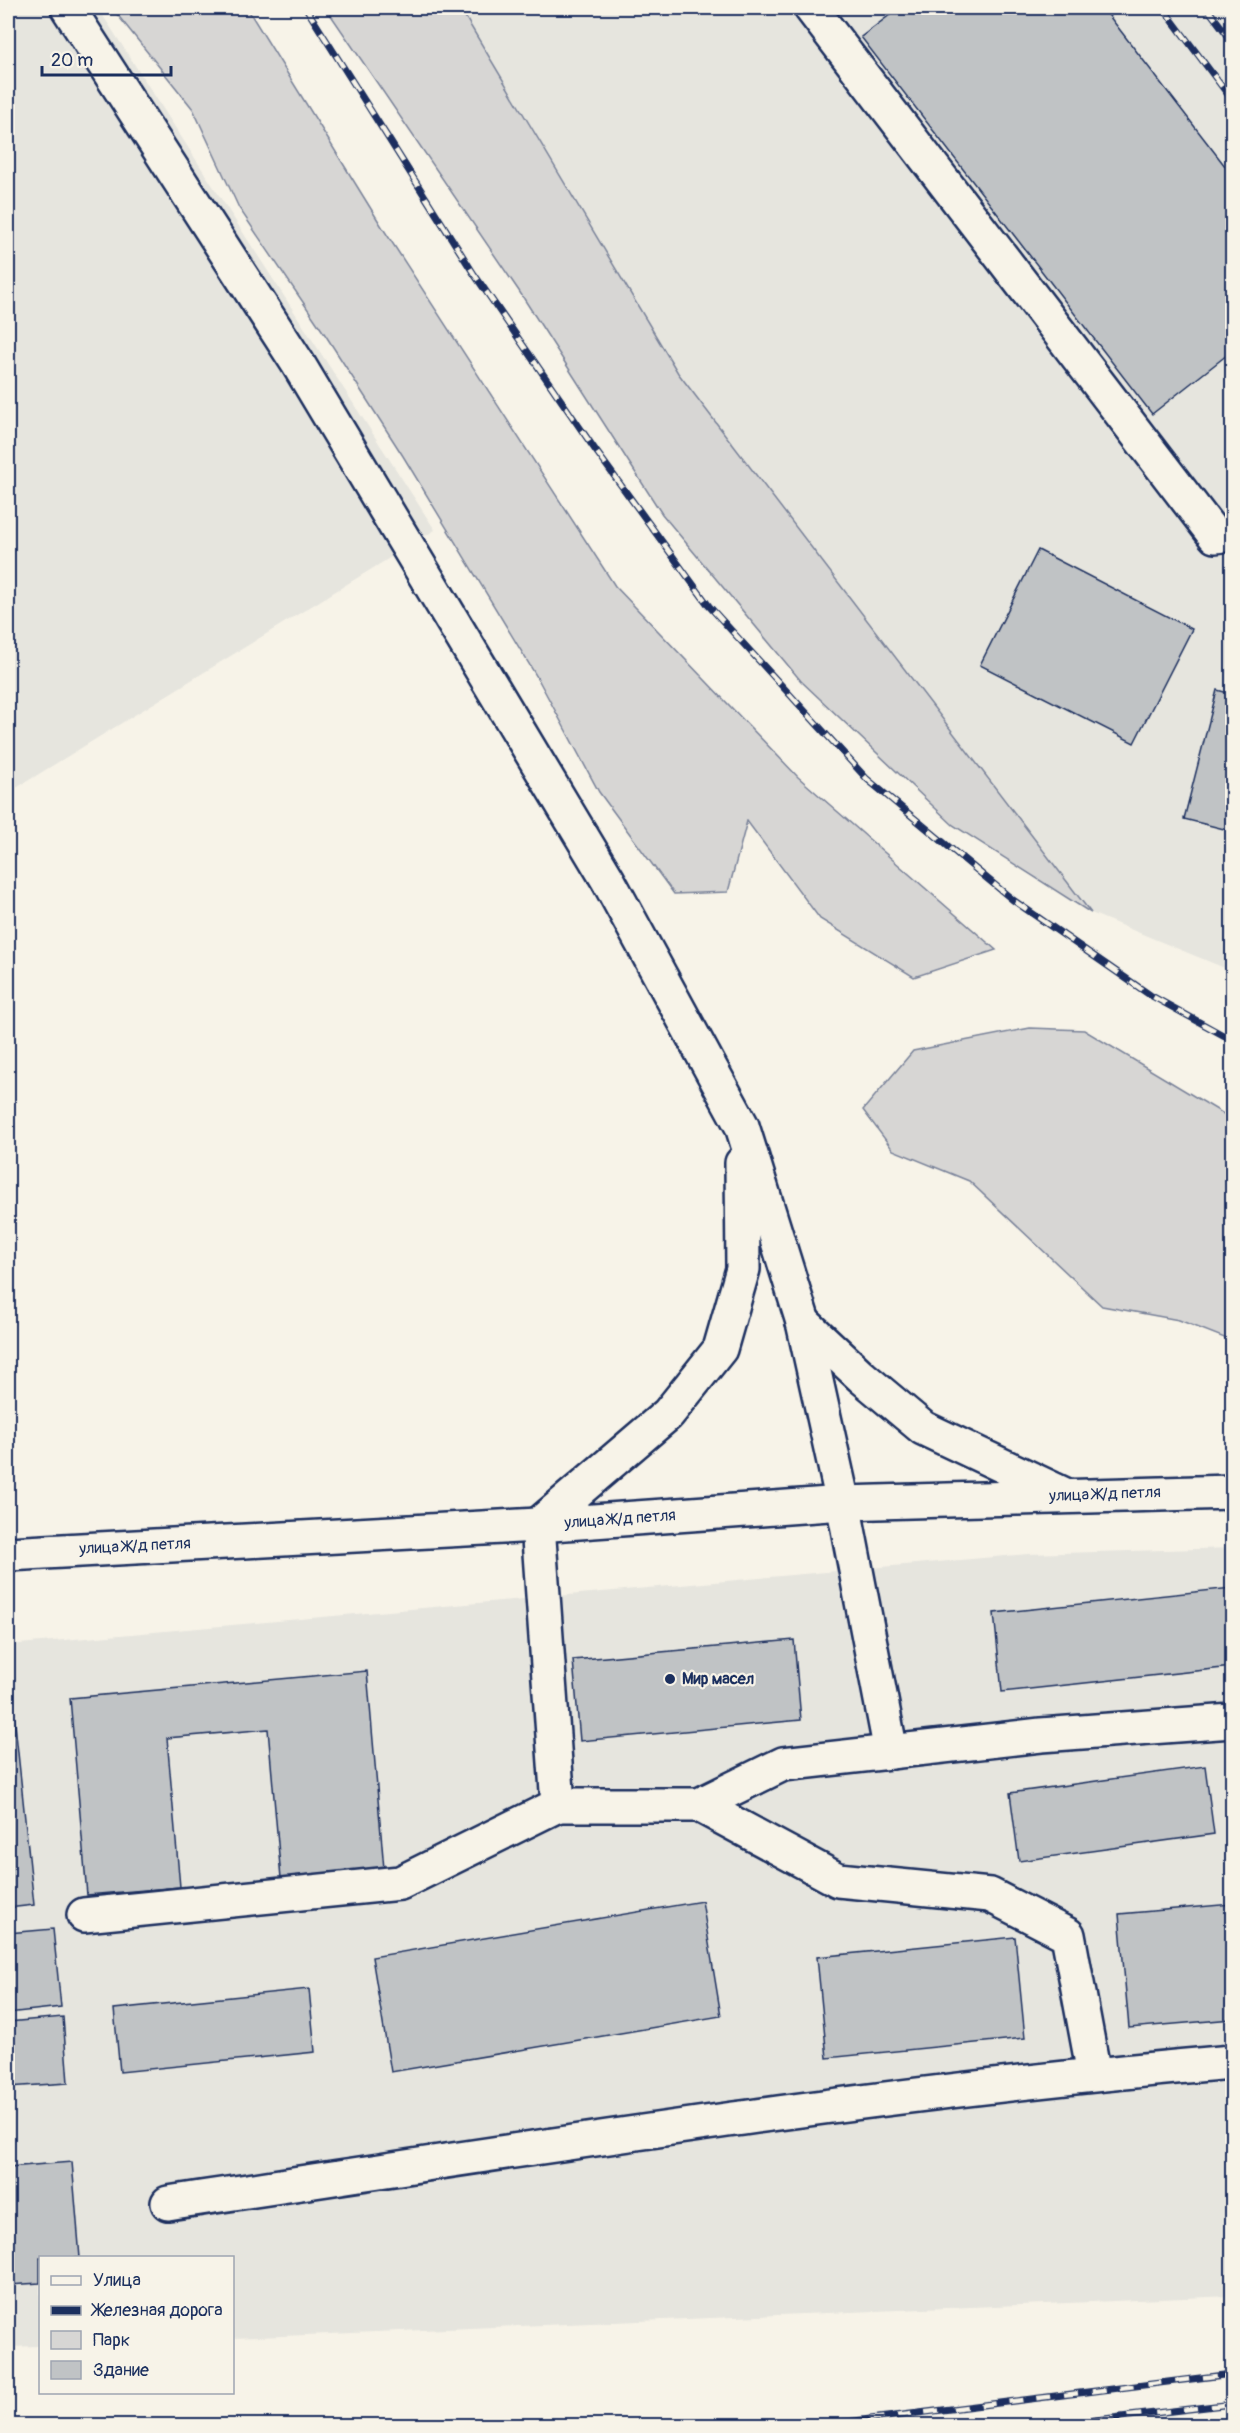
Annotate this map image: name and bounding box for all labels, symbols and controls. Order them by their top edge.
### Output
scale bar [42,39,171,77]
text: 20 m [51,49,93,72]
street label: улица Ж/д петля [1048,1482,1161,1506]
street label: улица Ж/д петля [563,1505,676,1533]
street label: улица Ж/д петля [78,1533,191,1559]
place label: Мир масел [682,1669,754,1689]
marker: Мир масел [663,1672,677,1686]
legend [39,2256,234,2394]
text: Улица [93,2269,141,2292]
text: Железная дорога [90,2299,223,2322]
text: Парк [93,2329,130,2352]
text: Здание [93,2359,149,2382]

